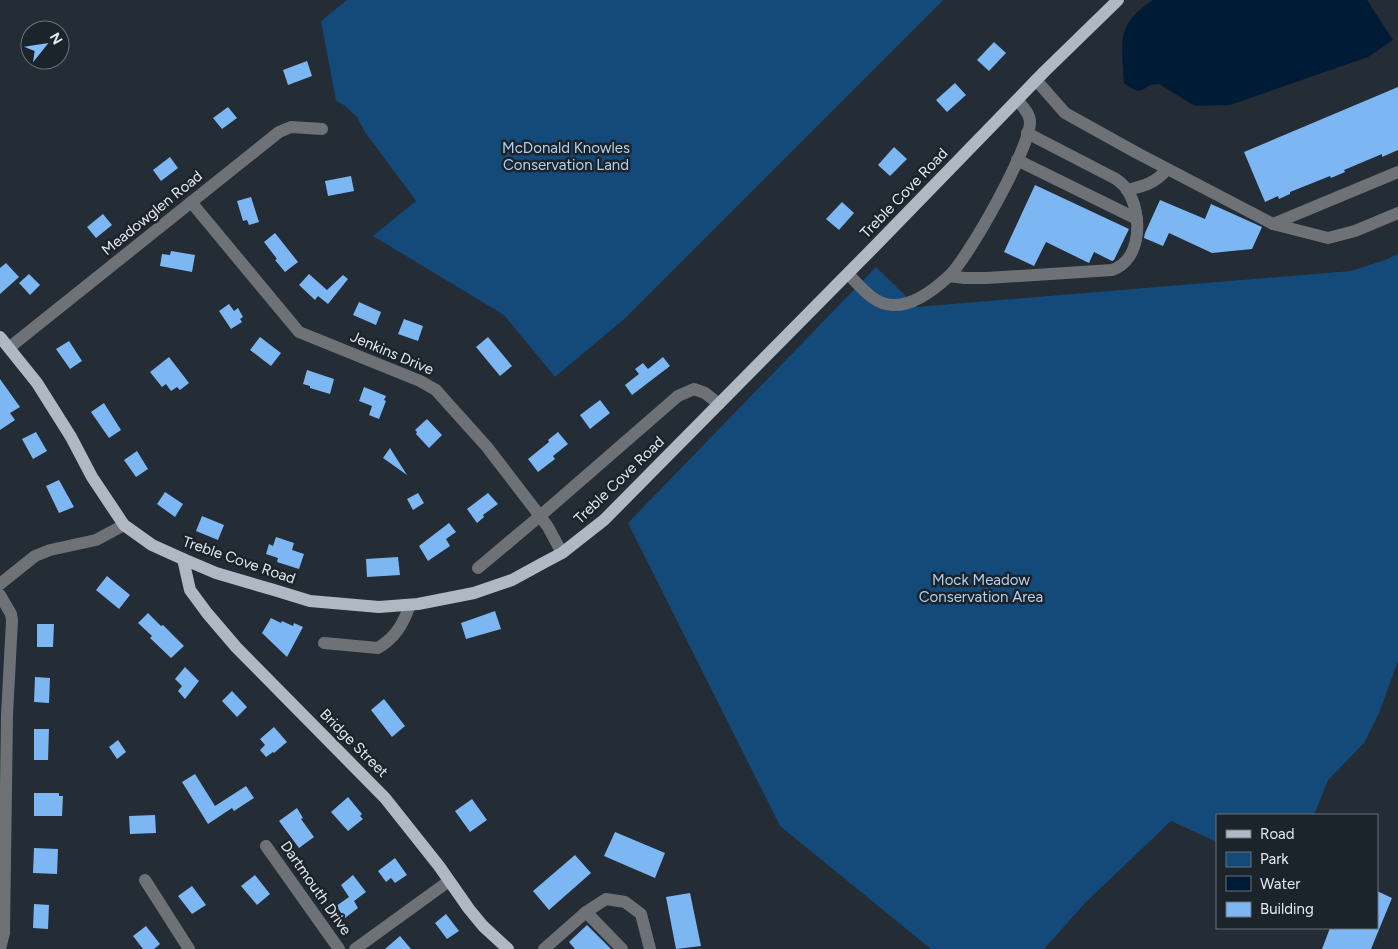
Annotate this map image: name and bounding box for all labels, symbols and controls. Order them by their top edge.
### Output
north arrow [20,20,70,70]
text: N [46,30,66,48]
park label: McDonald Knowles Conservation Land [502,139,630,174]
street label: Treble Cove Road [856,144,952,242]
street label: Meadowglen Road [98,167,206,259]
street label: Jenkins Drive [348,327,436,379]
street label: Treble Cove Road [570,432,668,528]
street label: Treble Cove Road [180,532,298,588]
park label: Mock Meadow Conservation Area [919,571,1043,606]
street label: Bridge Street [316,705,392,781]
legend [1216,814,1378,929]
text: Road [1260,825,1295,843]
street label: Dartmouth Drive [277,837,355,939]
text: Park [1260,850,1289,868]
text: Water [1260,875,1300,893]
text: Building [1260,900,1314,918]

